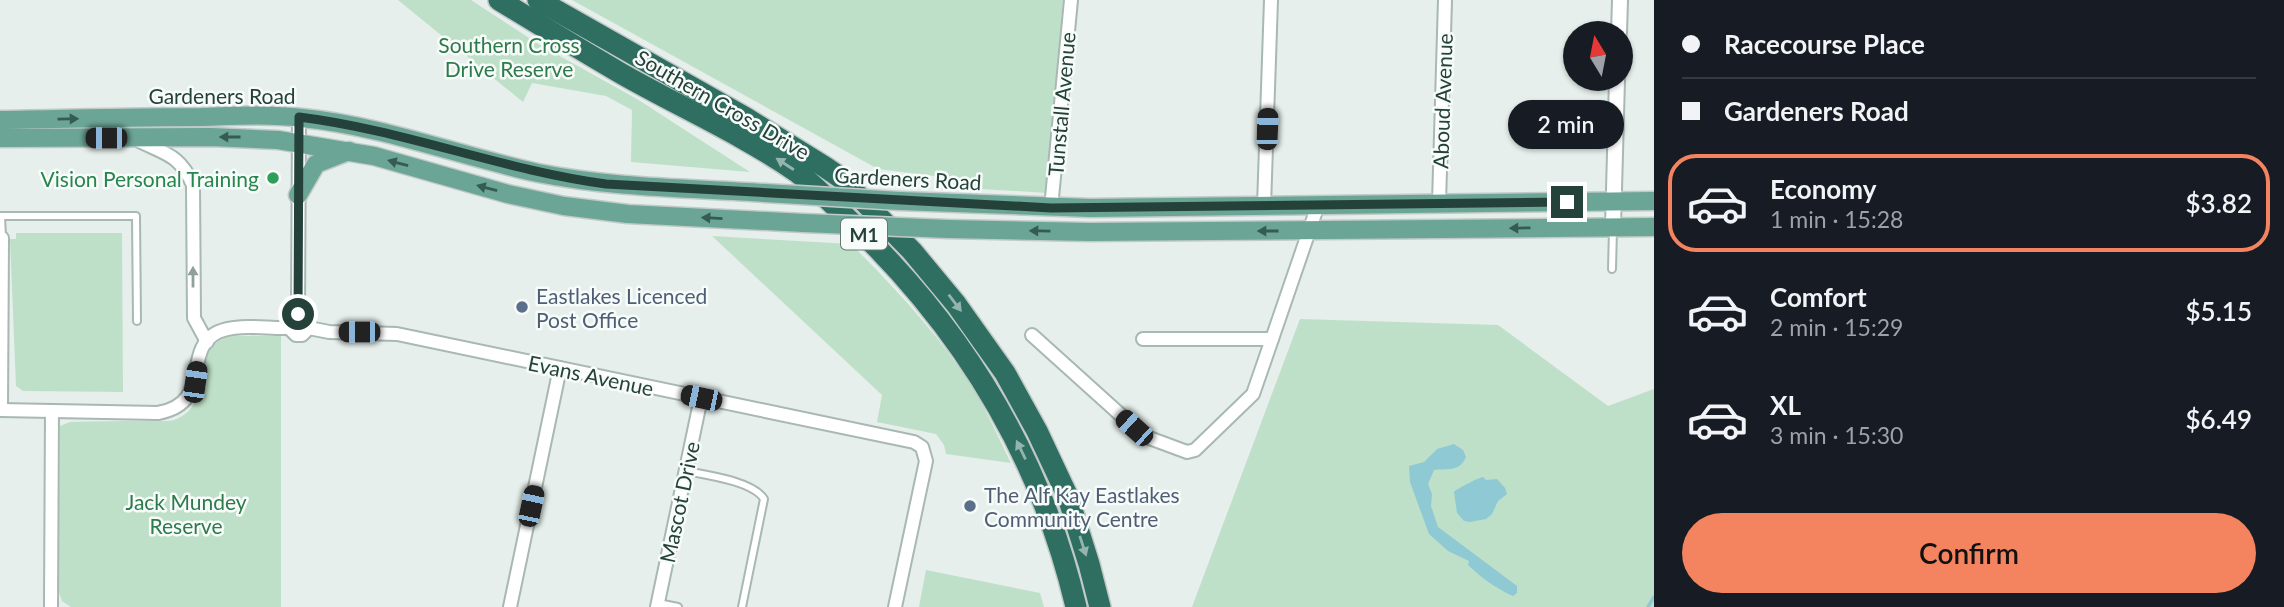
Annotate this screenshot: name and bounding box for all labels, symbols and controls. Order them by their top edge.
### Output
north arrow [1563,21,1633,91]
map controls [1563,21,1633,91]
text: Racecourse Place [1724,28,1925,60]
street label: Tunstall Avenue [1042,31,1080,177]
park label: Southern Cross Drive Reserve [438,32,580,81]
street label: Aboud Avenue [1427,33,1457,169]
street label: Southern Cross Drive [632,44,814,164]
street label: Gardeners Road [148,83,296,108]
text: Gardeners Road [1724,95,1909,127]
callout: 2 min [1509,100,1625,150]
car [1256,108,1279,150]
text: 2 min [1538,110,1594,138]
one-way arrow [57,113,79,125]
car [86,128,128,149]
one-way arrow [219,131,241,143]
one-way arrow [386,157,408,168]
one-way arrow [775,158,795,171]
street label: Gardeners Road [834,162,982,194]
place label: Vision Personal Training [41,166,259,191]
marker: Vision Personal Training [265,170,281,186]
icon: car [1686,172,1749,235]
text: Economy [1770,173,1876,205]
one-way arrow [476,182,498,193]
route end [1551,186,1583,218]
text: $3.82 [2186,187,2252,219]
text: 1 min · 15:28 [1770,205,1903,233]
one-way arrow [700,213,722,224]
road number: M1 [841,218,887,250]
one-way arrow [1509,223,1531,234]
one-way arrow [1029,225,1051,236]
one-way arrow [1257,225,1279,237]
one-way arrow [187,266,199,288]
icon: car [1686,280,1749,343]
text: Comfort [1770,281,1867,313]
place label: Eastlakes Licenced Post Office [536,283,707,332]
one-way arrow [948,294,962,312]
text: $5.15 [2186,295,2252,327]
route start [282,298,314,330]
marker: Eastlakes Licenced Post Office [514,299,530,315]
text: 2 min · 15:29 [1770,313,1903,341]
car [339,322,381,343]
street label: Evans Avenue [526,349,656,401]
car [182,360,209,404]
car [679,383,724,413]
icon: car [1686,388,1749,451]
text: XL [1770,389,1801,421]
text: $6.49 [2186,403,2252,435]
car [1112,406,1157,450]
text: 3 min · 15:30 [1770,421,1903,449]
street label: Mascot Drive [654,439,704,565]
one-way arrow [1016,440,1027,460]
place label: The Alf Kay Eastlakes Community Centre [984,482,1180,531]
car [517,483,546,529]
park label: Jack Mundey Reserve [125,489,247,538]
marker: The Alf Kay Eastlakes Community Centre [962,498,978,514]
button: Confirm [1682,513,2256,593]
one-way arrow [1079,536,1089,557]

